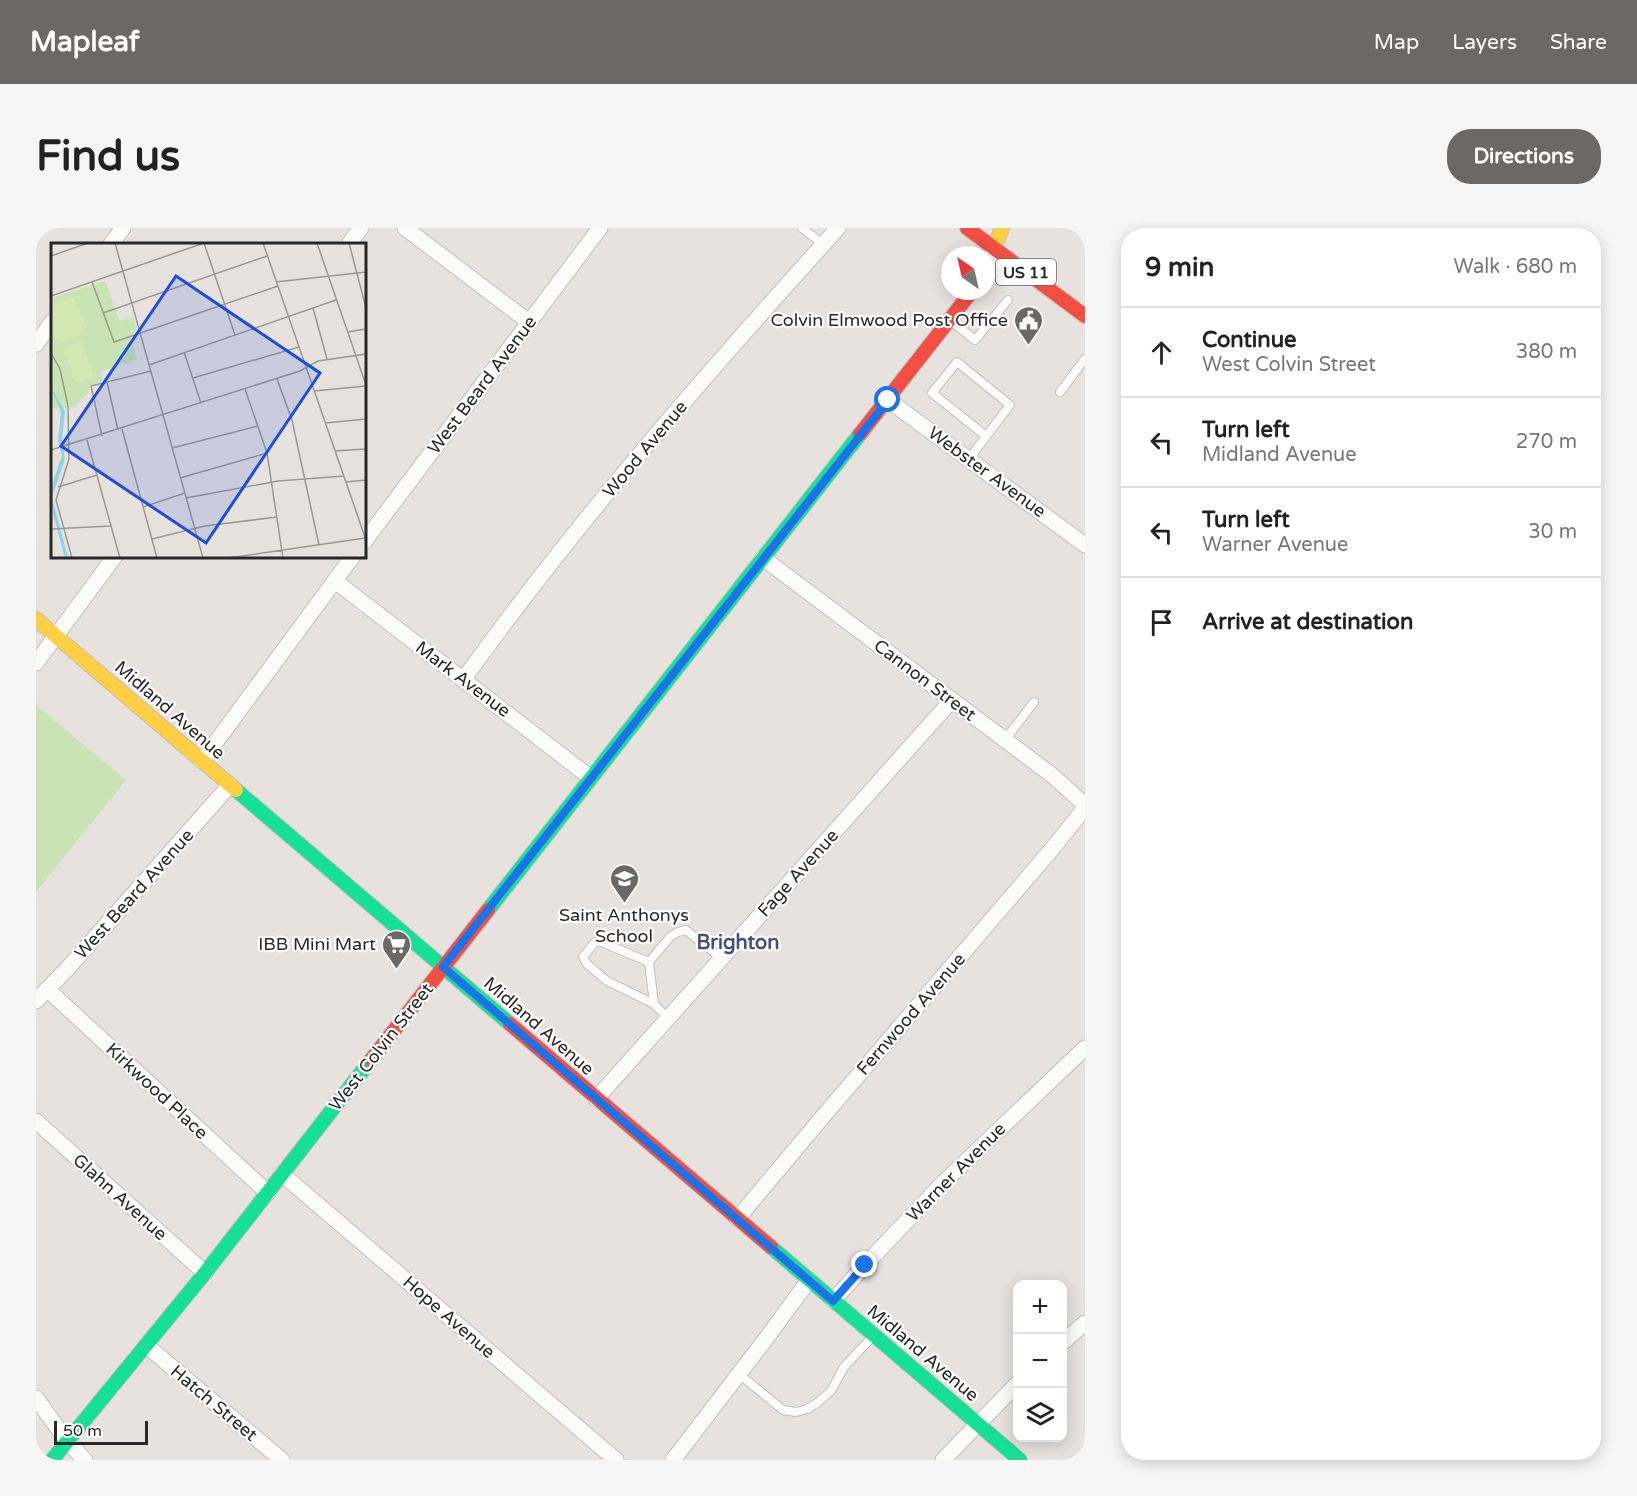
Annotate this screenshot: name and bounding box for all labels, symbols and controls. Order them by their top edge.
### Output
text: Mapleaf [30,25,139,59]
text: Map [1374,30,1419,55]
text: Layers [1452,30,1517,55]
text: Share [1550,30,1607,55]
button: Directions [1447,129,1601,184]
text: Find us [36,131,180,182]
inset map [51,243,366,558]
north arrow [941,246,995,300]
text: 9 min [1145,252,1214,283]
text: Walk · 680 m [1454,255,1577,279]
road number: US 11 [996,259,1056,285]
public building icon: Colvin Elmwood Post Office [1013,304,1045,346]
place label: Colvin Elmwood Post Office [771,309,1008,331]
street label: West Beard Avenue [423,312,541,458]
text: Continue [1202,327,1297,353]
icon: ahead [1145,336,1178,369]
text: 380 m [1516,340,1577,364]
text: West Colvin Street [1202,353,1376,377]
route start [874,386,900,412]
street label: Wood Avenue [598,396,692,502]
text: Turn left [1202,417,1290,443]
street label: Webster Avenue [924,422,1050,522]
icon: left [1145,426,1178,459]
text: 270 m [1516,430,1577,454]
text: Midland Avenue [1202,443,1357,467]
text: Turn left [1202,507,1290,533]
icon: left [1145,516,1178,549]
text: 30 m [1528,520,1577,544]
text: Warner Avenue [1202,533,1348,557]
icon: arrive [1145,606,1178,639]
text: Arrive at destination [1202,609,1413,635]
street label: Cannon Street [869,634,981,726]
street label: Mark Avenue [411,636,515,722]
street label: Midland Avenue [110,656,230,764]
street label: West Beard Avenue [70,824,198,964]
street label: Fage Avenue [753,825,843,921]
school or university icon: Saint Anthonys School [608,862,640,904]
place label: Saint Anthonys School [559,904,689,947]
supermarket icon: IBB Mini Mart [381,928,413,970]
district label: Brighton [697,931,779,955]
place label: IBB Mini Mart [258,933,376,955]
street label: Fernwood Avenue [852,948,970,1080]
street label: Midland Avenue [479,972,599,1080]
street label: West Colvin Street [324,978,438,1115]
street label: Kirkwood Place [101,1038,213,1144]
street label: Warner Avenue [902,1118,1010,1226]
street label: Glahn Avenue [68,1149,172,1245]
route end [851,1251,877,1277]
street label: Hope Avenue [398,1271,500,1363]
map controls [1013,1280,1067,1442]
button: + [1013,1280,1067,1334]
street label: Midland Avenue [863,1300,983,1406]
button: − [1013,1334,1067,1388]
street label: Hatch Street [166,1360,262,1446]
button: layers [1013,1388,1067,1442]
scale bar [54,1418,148,1446]
text: 50 m [63,1421,102,1441]

